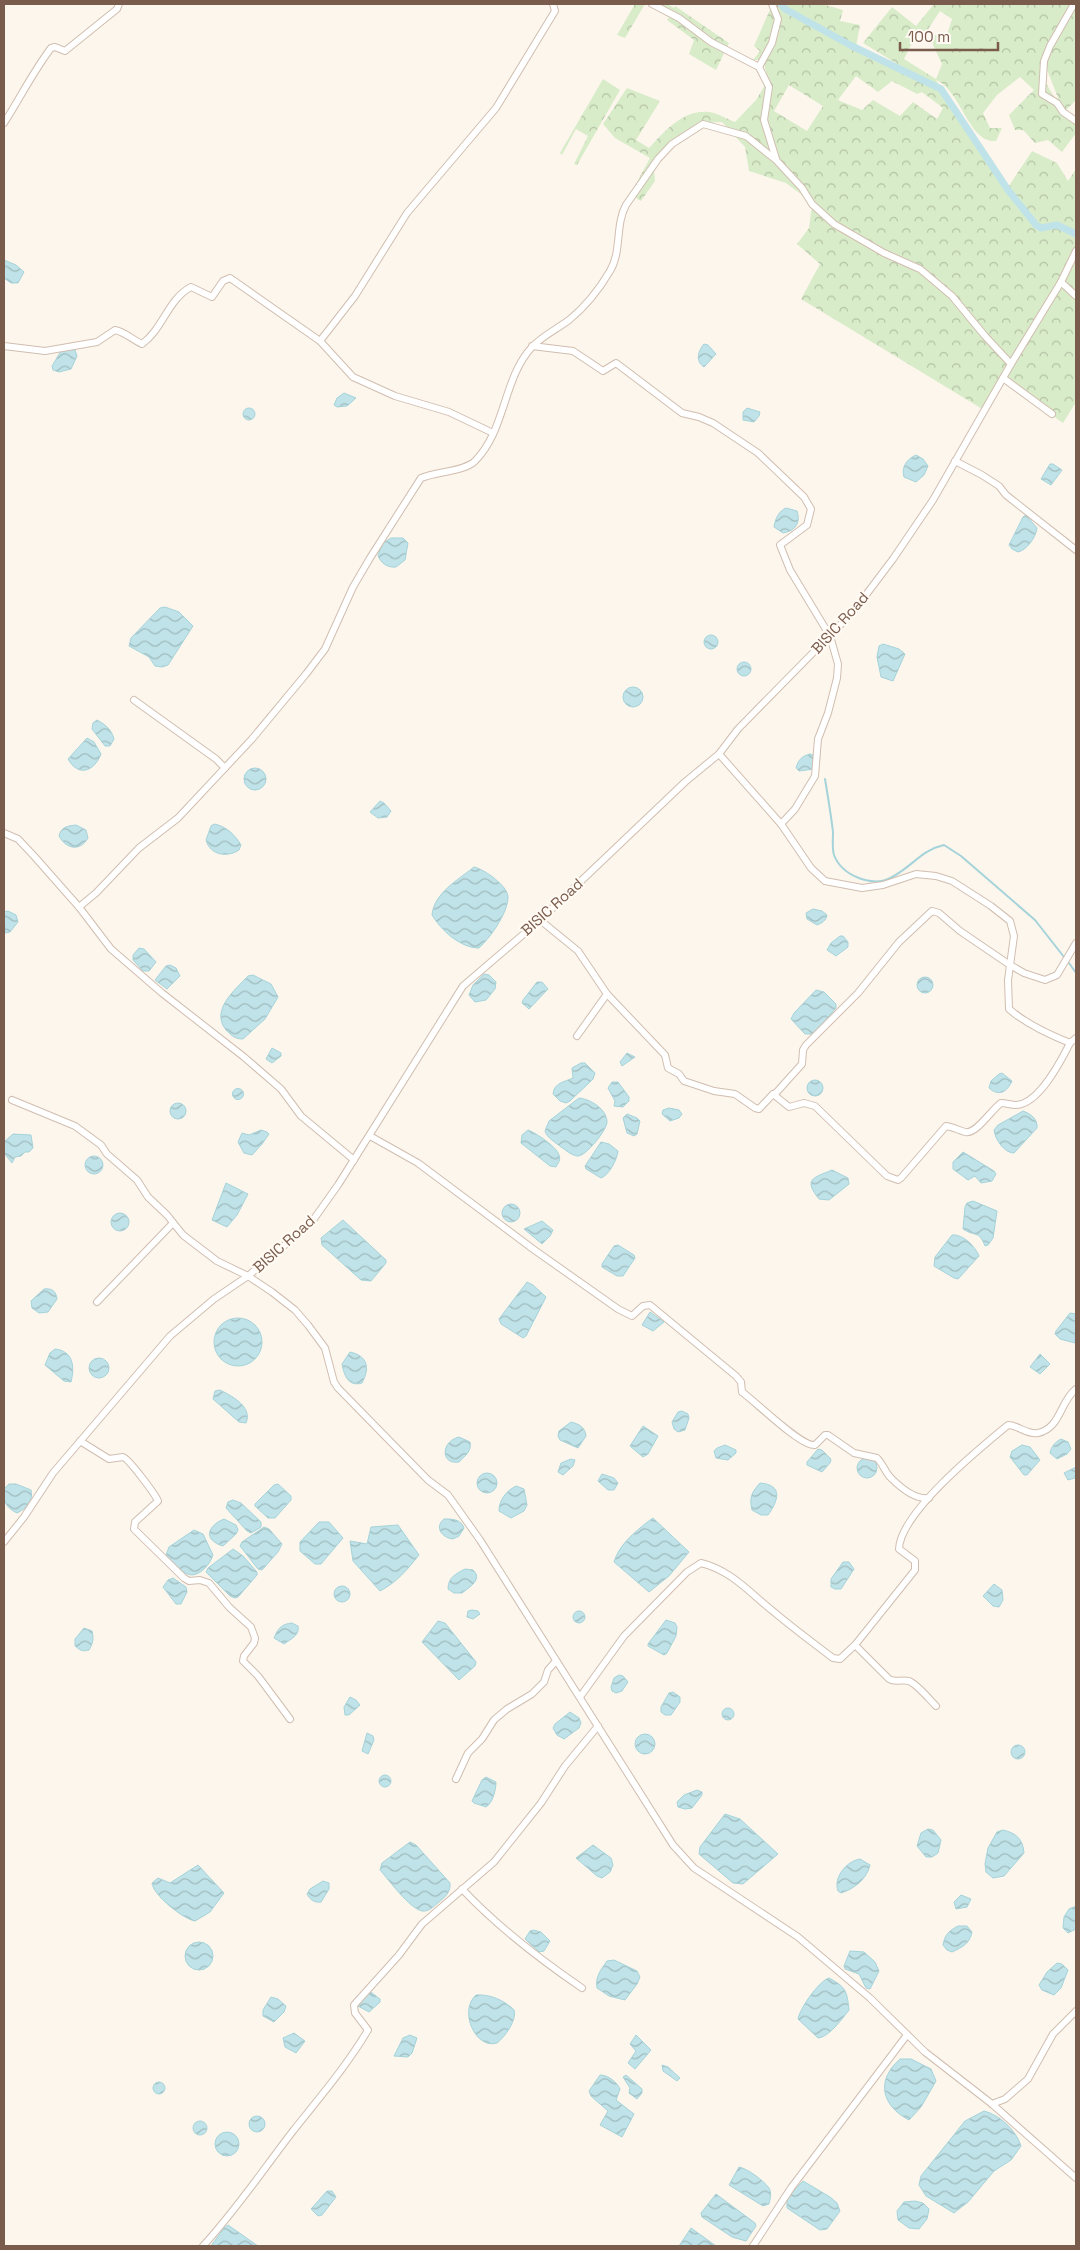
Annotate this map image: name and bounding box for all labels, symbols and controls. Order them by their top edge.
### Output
scale bar [900,20,998,52]
text: 100 m [908,27,950,46]
street label: BISIC Road [807,588,872,658]
street label: BISIC Road [517,874,587,939]
street label: BISIC Road [249,1211,319,1276]

